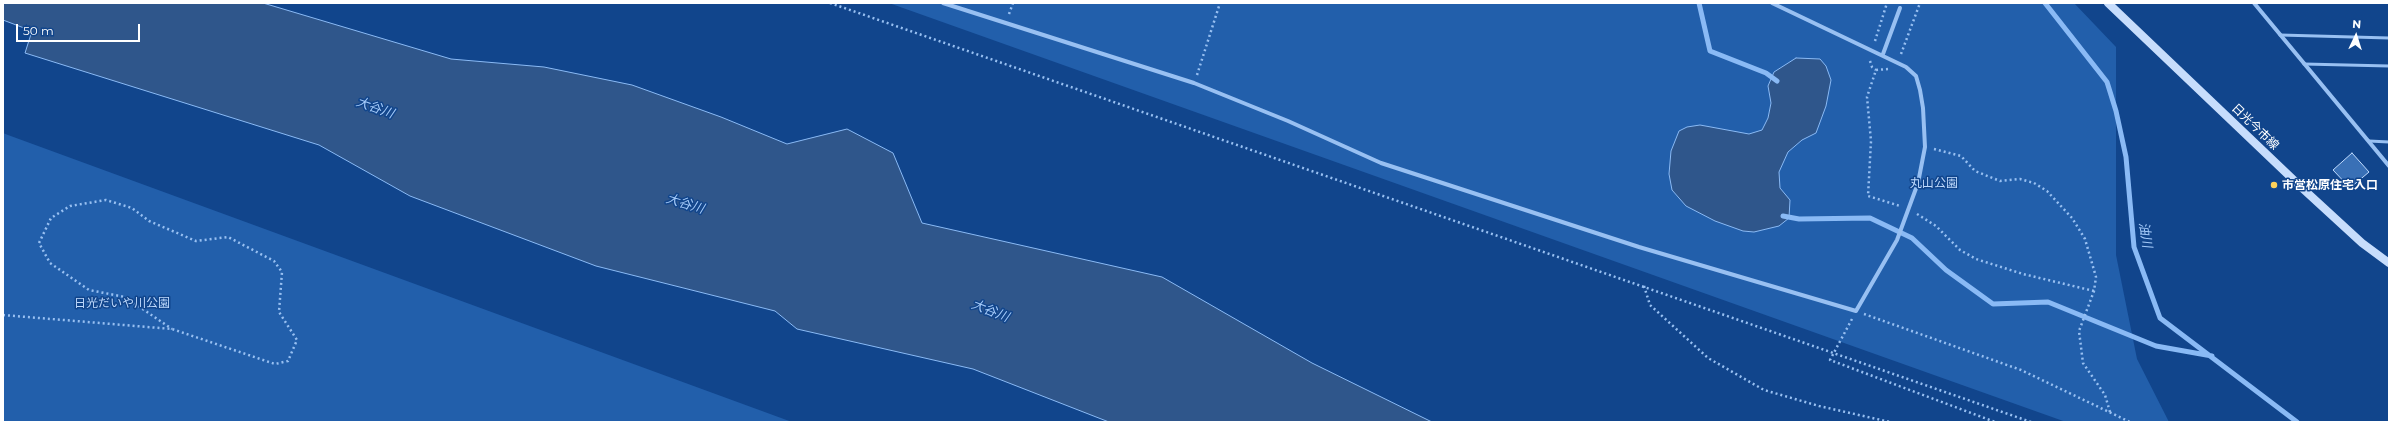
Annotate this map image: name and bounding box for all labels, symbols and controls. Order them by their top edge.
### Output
scale bar [18,16,142,42]
north arrow [2336,16,2376,56]
text: N [2352,17,2362,31]
text: 50 m [23,23,54,38]
water label: 大谷川 [354,94,396,122]
street label: 日光今市線 [2228,101,2282,153]
park label: 丸山公園 [1910,176,1958,190]
place label: 市営松原住宅入口 [2282,178,2378,192]
marker: 市営松原住宅入口 [2269,180,2279,190]
water label: 大谷川 [664,191,706,217]
water label: 油川 [2135,221,2155,249]
park label: 日光だいや川公園 [74,296,170,310]
water label: 大谷川 [969,297,1011,325]

